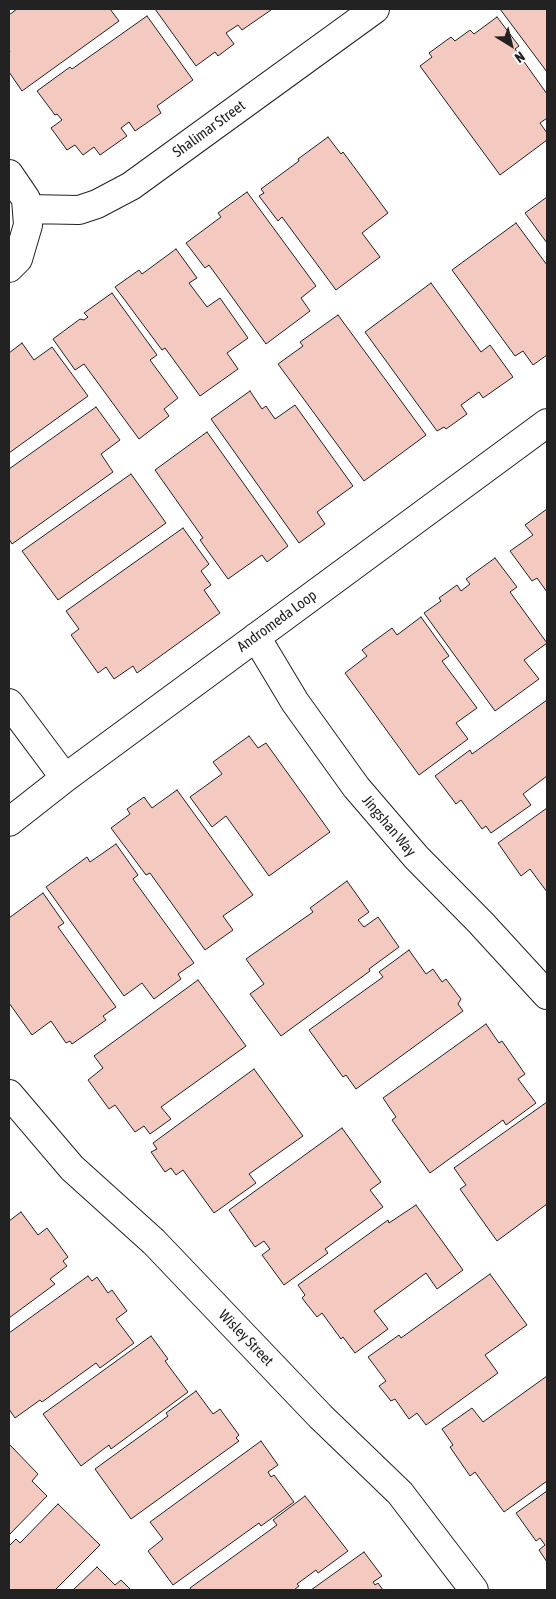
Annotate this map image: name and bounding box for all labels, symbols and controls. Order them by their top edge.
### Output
north arrow [486,20,536,70]
text: N [512,48,528,66]
street label: Shalimar Street [169,97,249,161]
street label: Andromeda Loop [234,586,320,656]
street label: Jingshan Way [358,792,420,860]
street label: Wisley Street [215,1306,277,1370]

